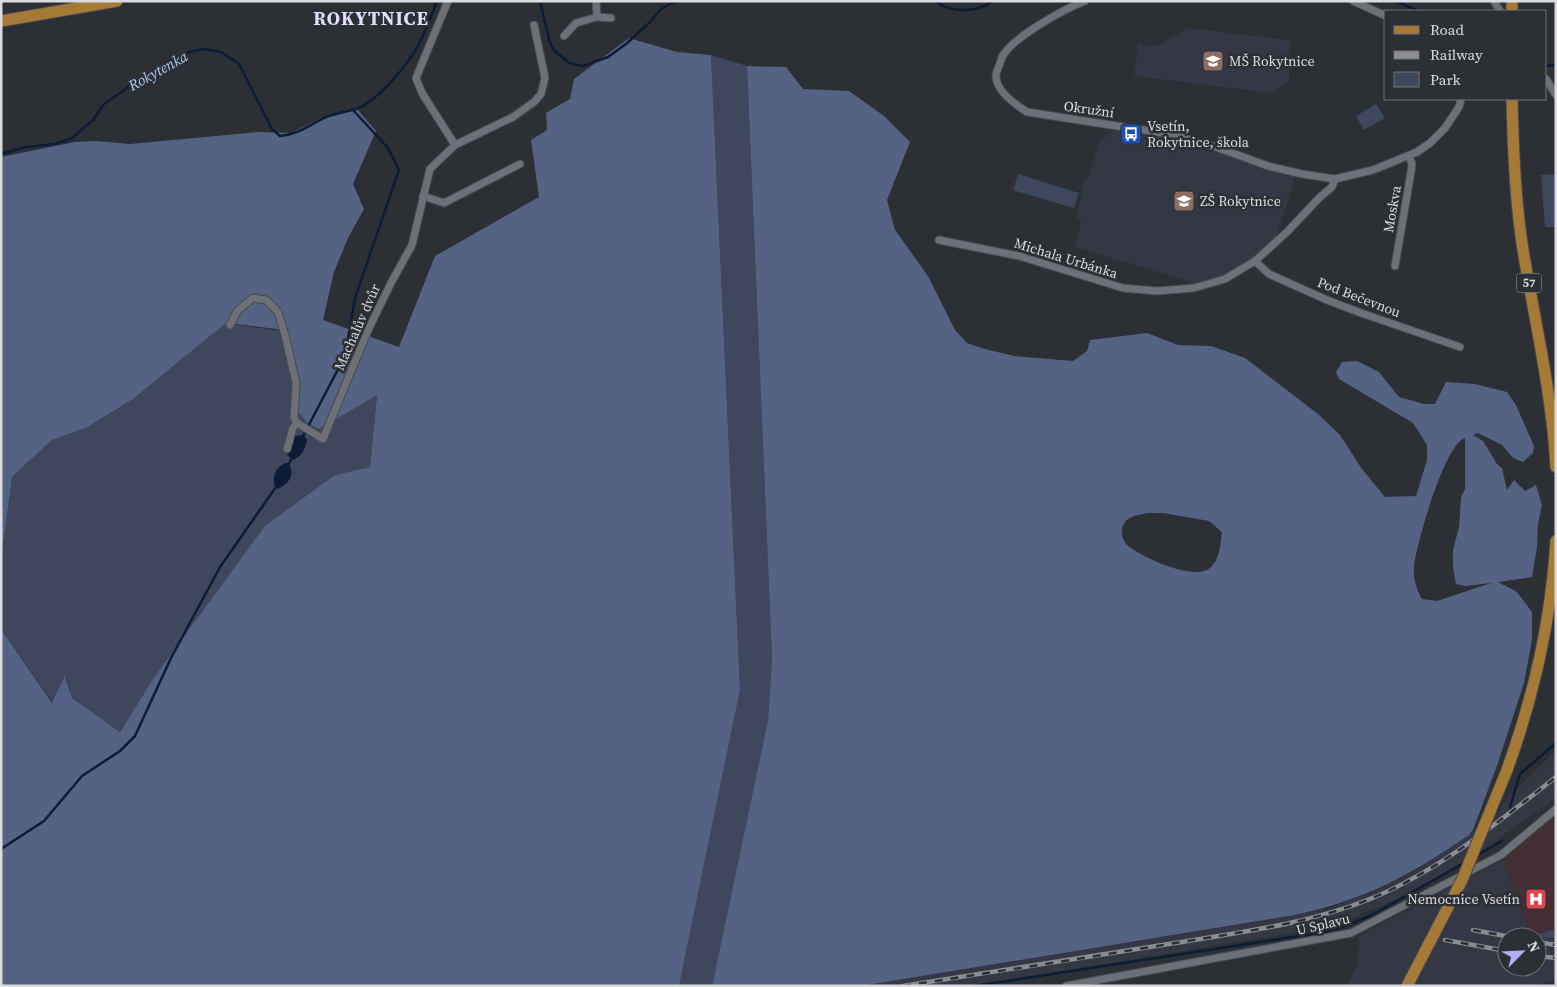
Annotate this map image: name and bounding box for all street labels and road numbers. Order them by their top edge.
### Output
street label: Okružní [1063,96,1115,122]
street label: Moskva [1378,183,1406,234]
street label: Michala Urbánka [1012,233,1121,284]
street label: Pod Bečevnou [1314,272,1404,322]
road number: 57 [1516,274,1542,292]
street label: Machalův dvůr [329,280,385,373]
street label: U Splavu [1294,908,1352,940]

